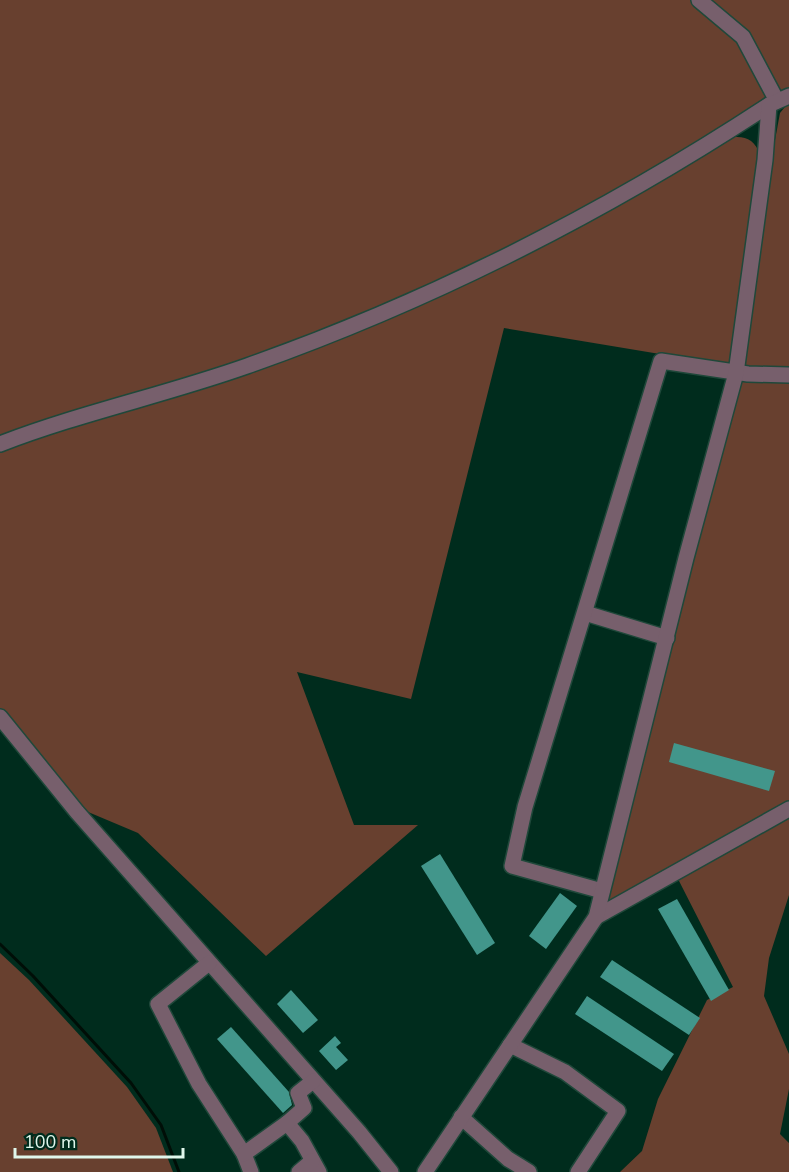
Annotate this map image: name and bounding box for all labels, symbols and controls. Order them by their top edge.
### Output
scale bar [15,1121,183,1159]
text: 100 m [24,1130,76,1154]

